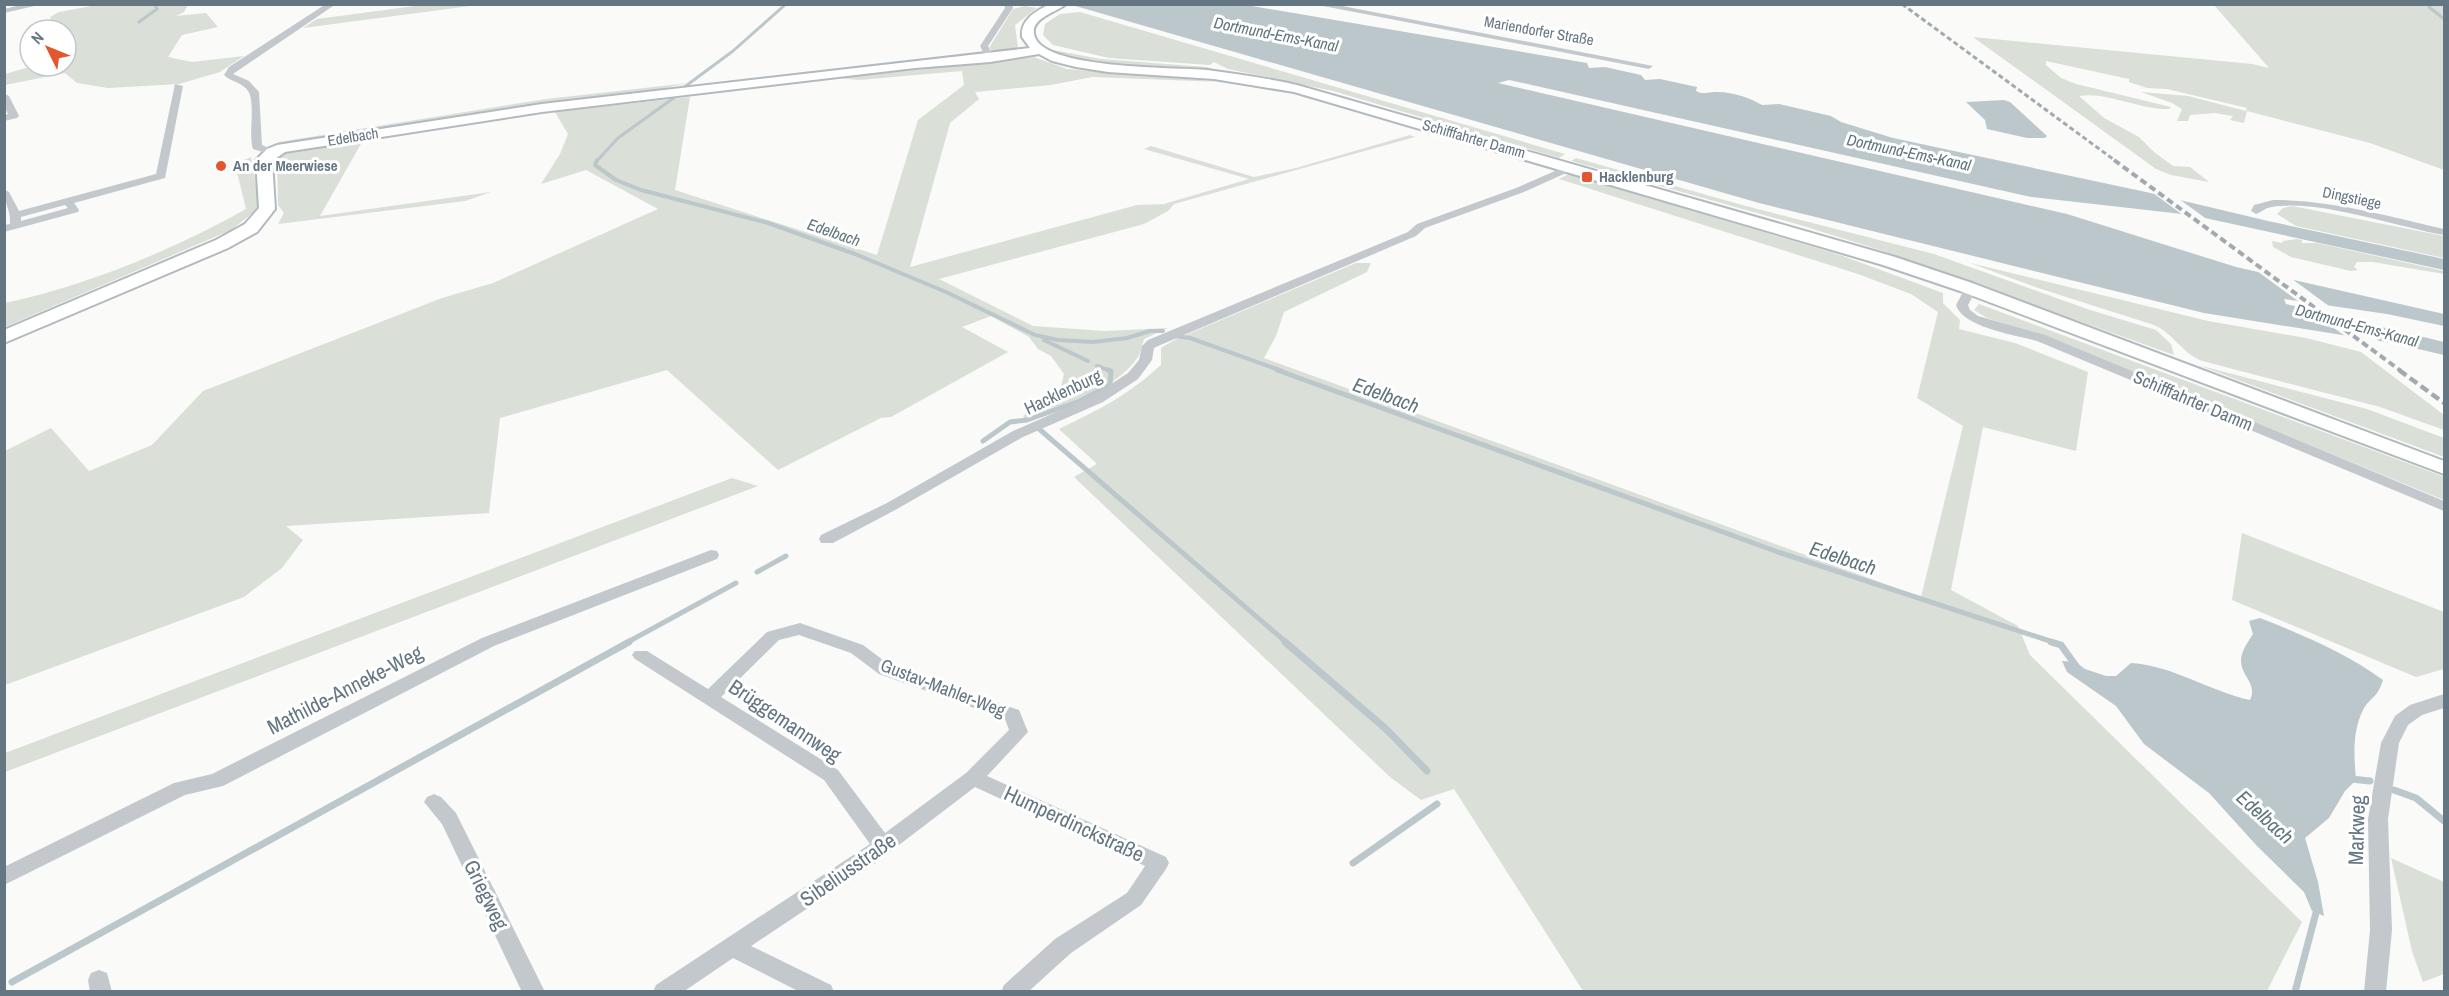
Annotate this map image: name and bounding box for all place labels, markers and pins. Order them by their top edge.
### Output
place label: An der Meerwiese [233,155,338,176]
marker: An der Meerwiese [214,159,228,173]
place label: Hacklenburg [1599,166,1674,187]
marker: Hacklenburg [1580,170,1594,184]

